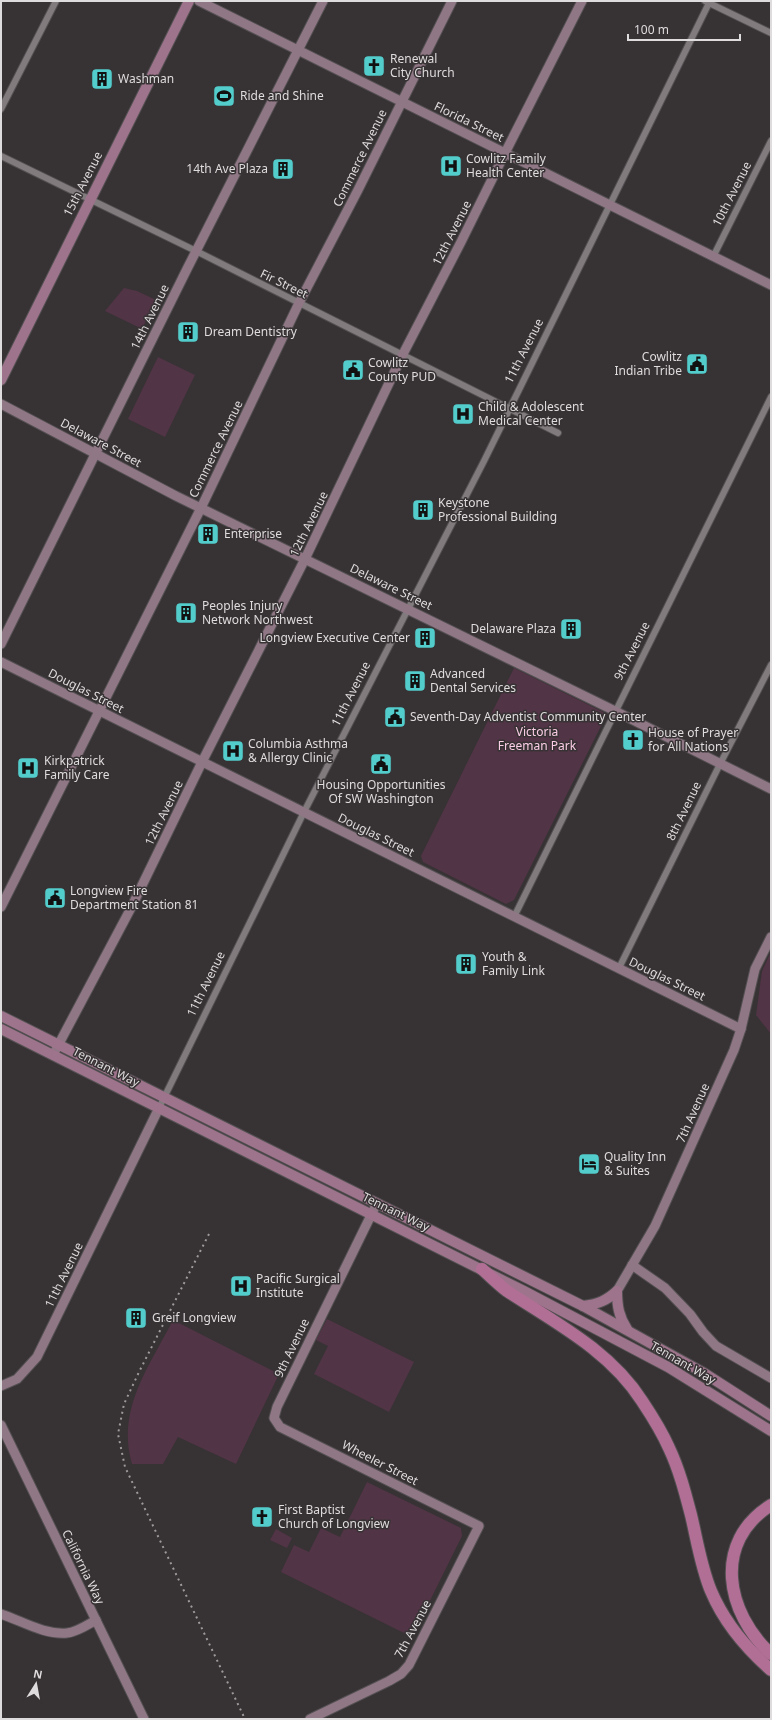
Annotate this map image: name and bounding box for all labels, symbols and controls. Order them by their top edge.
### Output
scale bar [628,16,740,42]
text: 100 m [634,21,669,38]
place label: Renewal City Church [390,50,455,81]
church icon: Renewal City Church [361,53,387,79]
building icon: Washman [89,66,115,92]
place label: Washman [118,70,174,87]
sports icon: Ride and Shine [211,83,237,109]
place label: Ride and Shine [240,87,324,104]
street label: Florida Street [432,97,507,146]
street label: Commerce Avenue [329,106,391,209]
street label: 15th Avenue [59,148,106,219]
place label: Cowlitz Family Health Center [466,150,547,181]
hospital icon: Cowlitz Family Health Center [438,153,464,179]
building icon: 14th Ave Plaza [270,156,296,182]
street label: 10th Avenue [708,158,755,229]
place label: 14th Ave Plaza [186,160,268,177]
street label: 12th Avenue [428,197,475,268]
street label: Fir Street [258,265,311,303]
street label: 14th Avenue [126,281,173,352]
street label: 11th Avenue [500,315,547,386]
building icon: Dream Dentistry [175,319,201,345]
place label: Dream Dentistry [204,323,298,340]
place label: Cowlitz Indian Tribe [614,348,682,379]
public building icon: Cowlitz Indian Tribe [684,351,710,377]
place label: Cowlitz County PUD [368,354,436,385]
public building icon: Cowlitz County PUD [340,357,366,383]
street label: Commerce Avenue [185,397,247,500]
place label: Child & Adolescent Medical Center [478,398,584,429]
hospital icon: Child & Adolescent Medical Center [450,401,476,427]
street label: Delaware Street [58,414,145,471]
street label: 12th Avenue [285,488,332,559]
place label: Keystone Professional Building [438,494,557,525]
building icon: Keystone Professional Building [410,497,436,523]
building icon: Enterprise [195,521,221,547]
place label: Enterprise [224,525,282,542]
street label: Delaware Street [347,559,436,614]
place label: Peoples Injury Network Northwest [202,597,313,628]
building icon: Peoples Injury Network Northwest [173,600,199,626]
building icon: Delaware Plaza [558,616,584,642]
street label: 9th Avenue [609,618,654,683]
place label: Delaware Plaza [470,620,556,637]
building icon: Longview Executive Center [412,625,438,651]
place label: Longview Executive Center [259,629,410,646]
street label: 11th Avenue [327,658,374,729]
street label: Douglas Street [45,664,128,717]
place label: Advanced Dental Services [430,665,516,696]
building icon: Advanced Dental Services [402,668,428,694]
public building icon: Seventh-Day Adventist Community Center [382,704,408,730]
place label: Seventh-Day Adventist Community Center [410,708,646,725]
park label: Victoria Freeman Park [498,723,577,754]
place label: House of Prayer for All Nations [648,724,738,755]
church icon: House of Prayer for All Nations [620,727,646,753]
place label: Columbia Asthma & Allergy Clinic [248,735,348,766]
hospital icon: Columbia Asthma & Allergy Clinic [220,738,246,764]
public building icon: Housing Opportunities Of SW Washington [368,751,394,777]
place label: Kirkpatrick Family Care [44,752,110,783]
hospital icon: Kirkpatrick Family Care [15,755,41,781]
place label: Housing Opportunities Of SW Washington [317,776,446,807]
street label: 12th Avenue [140,777,187,848]
street label: 8th Avenue [662,778,705,843]
street label: Douglas Street [335,809,418,861]
place label: Longview Fire Department Station 81 [70,882,198,913]
public building icon: Longview Fire Department Station 81 [42,885,68,911]
street label: 11th Avenue [182,948,229,1019]
place label: Youth & Family Link [482,948,545,979]
building icon: Youth & Family Link [453,951,479,977]
street label: Douglas Street [626,953,709,1005]
street label: Tennant Way [70,1042,143,1091]
street label: 7th Avenue [672,1080,713,1145]
place label: Quality Inn & Suites [604,1148,666,1179]
hotel icon: Quality Inn & Suites [576,1151,602,1177]
street label: Tennant Way [360,1188,433,1236]
street label: 11th Avenue [40,1239,87,1310]
place label: Pacific Surgical Institute [256,1270,340,1301]
hospital icon: Pacific Surgical Institute [228,1273,254,1299]
building icon: Greif Longview [123,1305,149,1331]
place label: Greif Longview [152,1309,237,1326]
street label: 9th Avenue [270,1315,313,1380]
street label: Tennant Way [647,1337,720,1389]
street label: Wheeler Street [339,1436,422,1489]
place label: First Baptist Church of Longview [278,1501,390,1532]
church icon: First Baptist Church of Longview [249,1504,275,1530]
street label: California Way [58,1527,109,1608]
street label: 7th Avenue [390,1596,435,1661]
north arrow [16,1664,56,1704]
text: N [32,1665,44,1682]

